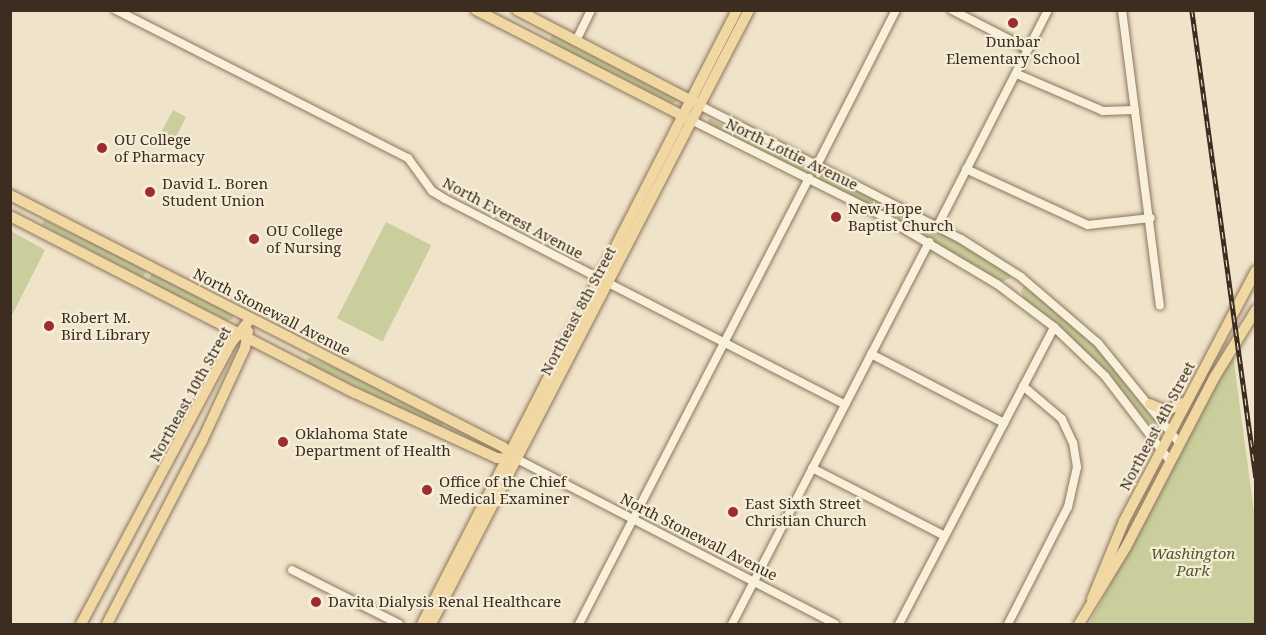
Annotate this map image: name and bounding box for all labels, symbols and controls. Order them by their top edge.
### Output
marker: Dunbar Elementary School [1006,16,1020,30]
place label: Dunbar Elementary School [946,32,1080,67]
street label: North Lottie Avenue [723,114,861,194]
place label: OU College of Pharmacy [114,130,205,165]
marker: OU College of Pharmacy [95,141,109,155]
street label: North Everest Avenue [440,173,586,263]
place label: David L. Boren Student Union [162,174,268,209]
marker: David L. Boren Student Union [143,185,157,199]
place label: New Hope Baptist Church [848,199,954,234]
marker: New Hope Baptist Church [829,210,843,224]
place label: OU College of Nursing [266,221,343,256]
marker: OU College of Nursing [247,232,261,246]
street label: Northeast 8th Street [536,244,620,378]
street label: North Stonewall Avenue [190,265,354,359]
place label: Robert M. Bird Library [61,308,150,343]
marker: Robert M. Bird Library [42,319,56,333]
street label: Northeast 10th Street [145,323,235,465]
street label: Northeast 4th Street [1115,359,1199,493]
place label: Oklahoma State Department of Health [295,424,451,459]
marker: Oklahoma State Department of Health [276,435,290,449]
place label: Office of the Chief Medical Examiner [439,472,570,507]
marker: Office of the Chief Medical Examiner [420,483,434,497]
street label: North Stonewall Avenue [617,490,781,584]
place label: East Sixth Street Christian Church [745,494,867,529]
marker: East Sixth Street Christian Church [726,505,740,519]
park label: Washington Park [1151,544,1235,579]
place label: Davita Dialysis Renal Healthcare [328,593,561,611]
marker: Davita Dialysis Renal Healthcare [309,595,323,609]

